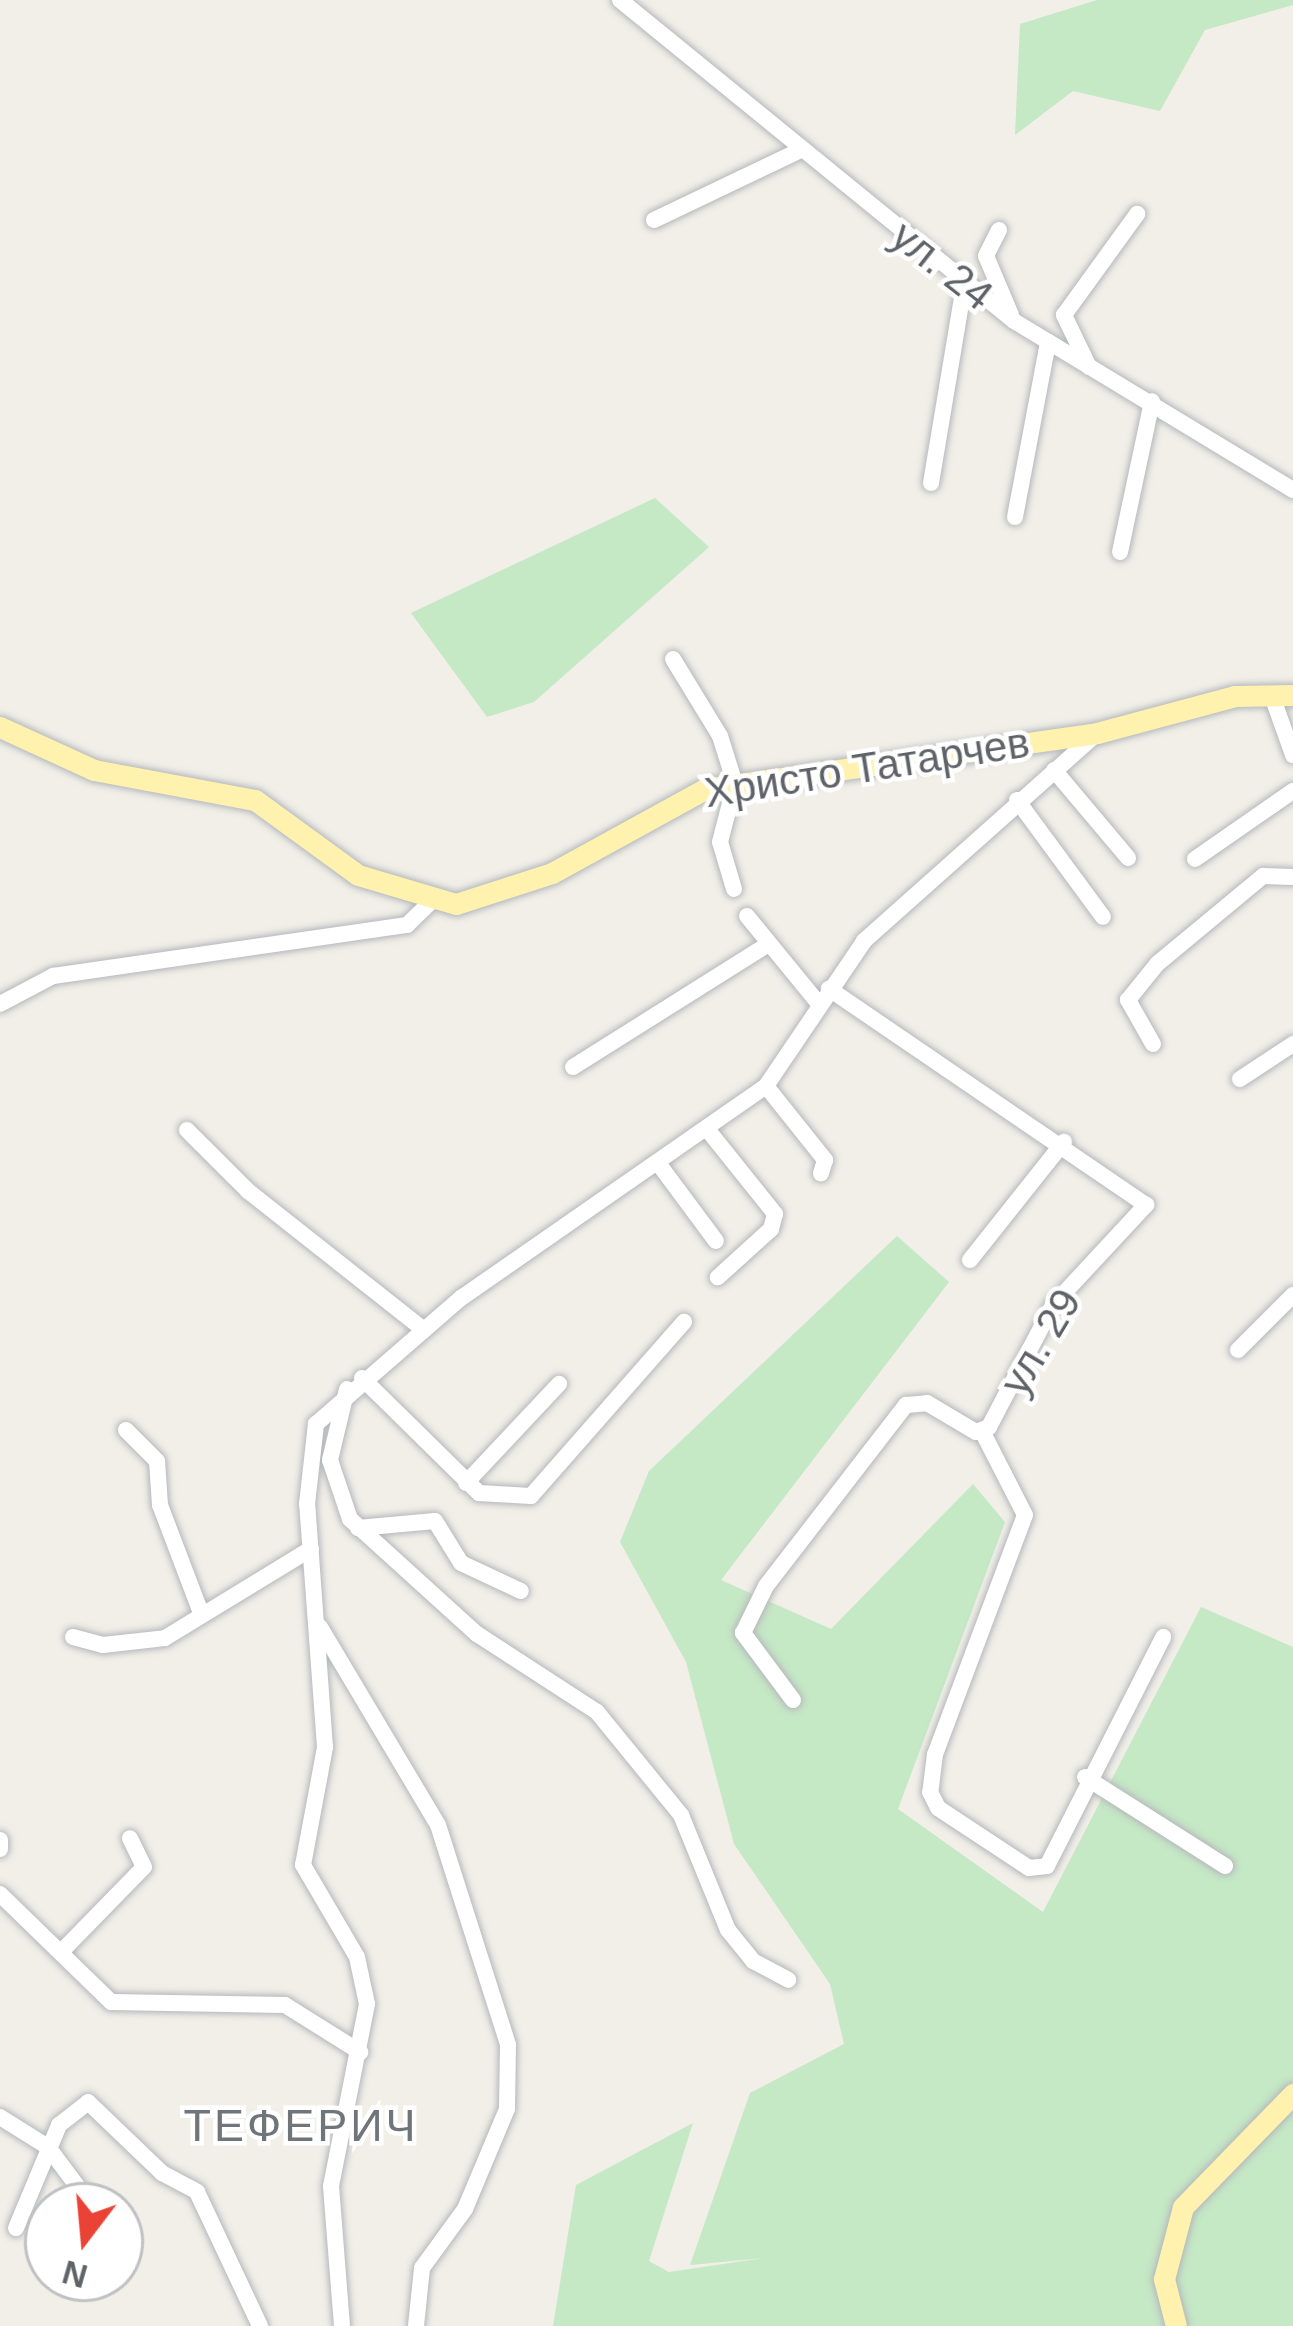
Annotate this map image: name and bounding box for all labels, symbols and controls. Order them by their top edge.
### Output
street label: ул. 24 [881,211,1003,321]
street label: Христо Татарчев [701,717,1033,819]
street label: ул. 29 [990,1280,1092,1404]
district label: ТЕФЕРИЧ [183,2099,419,2153]
north arrow [24,2182,144,2302]
text: N [58,2253,91,2295]

